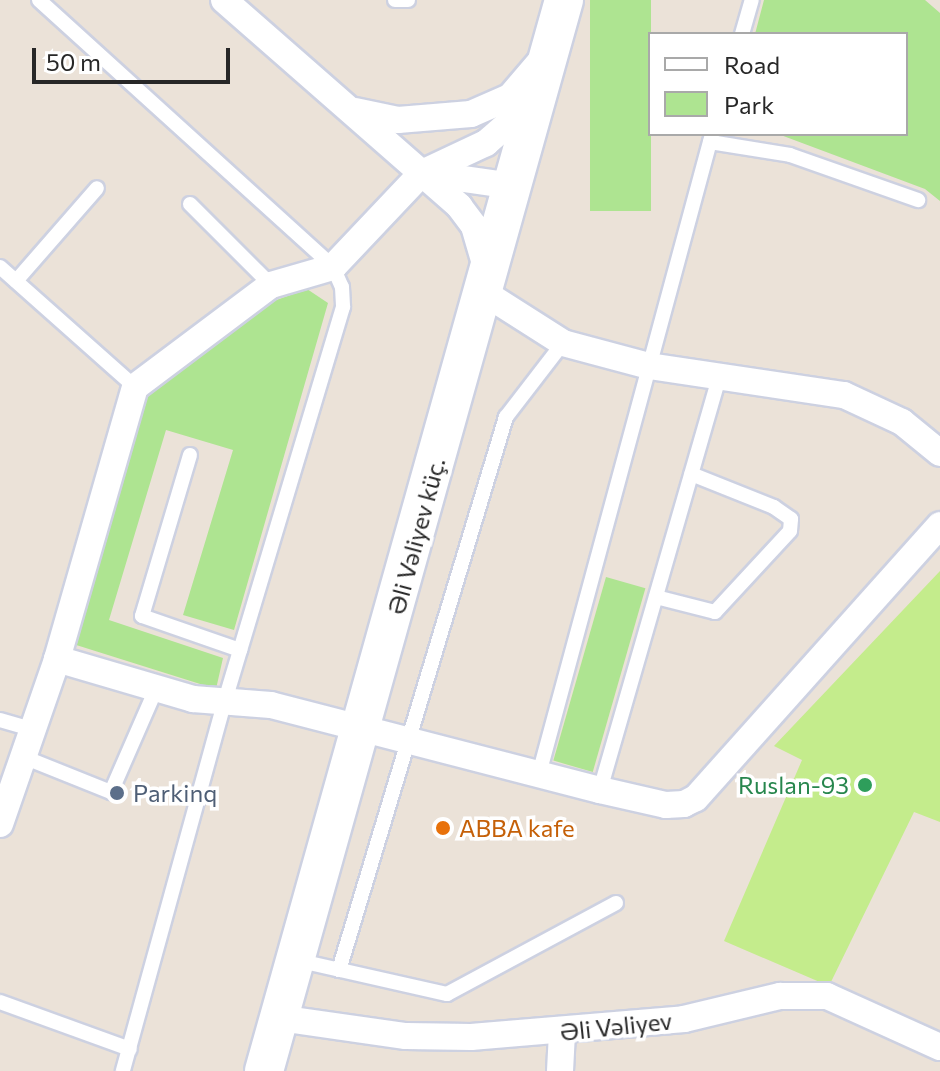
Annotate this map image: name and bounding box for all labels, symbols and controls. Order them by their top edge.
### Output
scale bar [36,32,234,82]
legend [648,32,908,136]
text: 50 m [46,47,101,76]
text: Road [724,50,780,79]
text: Park [724,90,774,119]
street label: Əli Vəliyev küç. [381,454,451,618]
place label: Ruslan-93 [738,771,849,799]
marker: Ruslan-93 [856,776,874,794]
place label: Parkinq [133,779,217,807]
marker: Parkinq [108,784,126,802]
place label: ABBA kafe [459,814,575,842]
marker: ABBA kafe [434,819,452,837]
street label: Əli Vəliyev [559,1006,673,1046]

